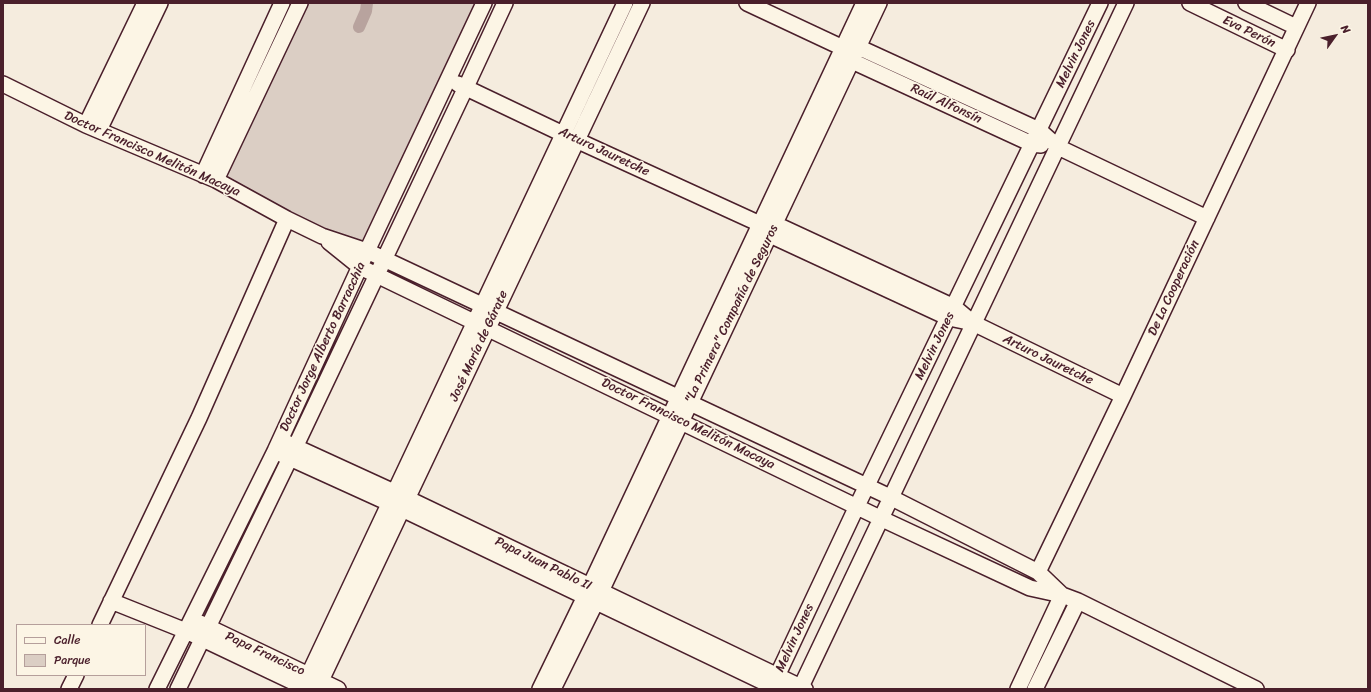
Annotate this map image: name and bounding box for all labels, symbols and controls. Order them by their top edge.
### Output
street label: Eva Perón [1220,13,1278,51]
north arrow [1315,16,1355,56]
street label: Melvin Jones [1053,18,1099,90]
text: N [1335,21,1356,38]
street label: Raúl Alfonsín [908,81,984,127]
street label: Doctor Francisco Melitón Macaya [62,108,242,200]
street label: Arturo Jauretche [556,124,652,180]
street label: "La Primera" Compañía de Seguros [682,222,782,406]
street label: De La Cooperación [1145,238,1203,338]
street label: Doctor Jorge Alberto Barracchia [277,260,369,434]
street label: José María de Gárate [446,288,512,404]
street label: Melvin Jones [912,310,958,382]
street label: Arturo Jauretche [1000,331,1096,389]
street label: Doctor Francisco Melitón Macaya [599,375,777,473]
street label: Papa Juan Pablo II [492,534,594,594]
street label: Melvin Jones [772,601,818,675]
legend [16,624,146,676]
text: Calle [54,629,81,651]
street label: Papa Francisco [223,629,307,679]
text: Parque [54,649,90,671]

